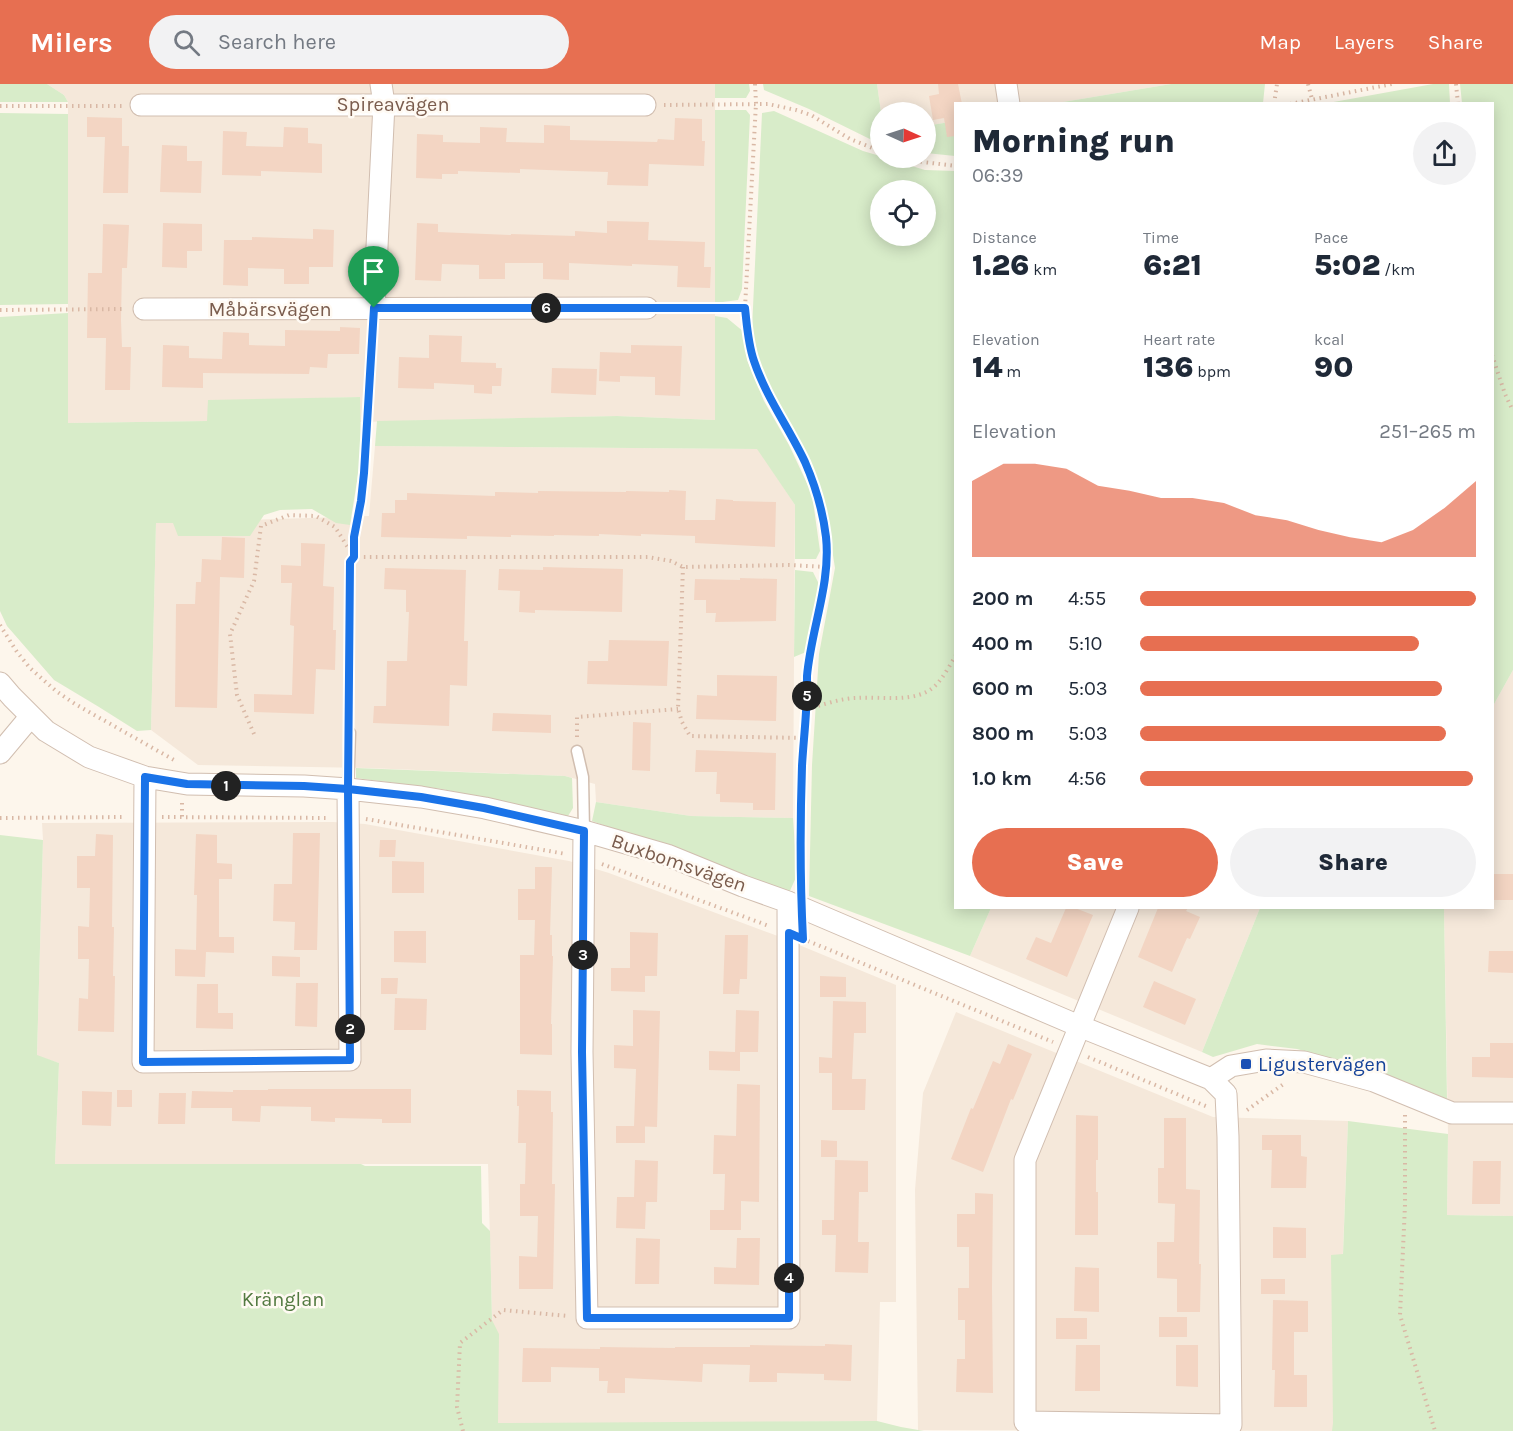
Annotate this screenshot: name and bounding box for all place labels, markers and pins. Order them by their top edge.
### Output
pin [348,246,399,308]
pin: 6 [531,293,561,323]
pin: 5 [792,681,822,711]
pin: 1 [211,771,241,801]
pin: 3 [568,940,598,970]
pin: 2 [335,1014,365,1044]
place label: Ligustervägen [1258,1053,1387,1076]
marker: Ligustervägen [1239,1057,1253,1071]
pin: 4 [774,1263,804,1293]

